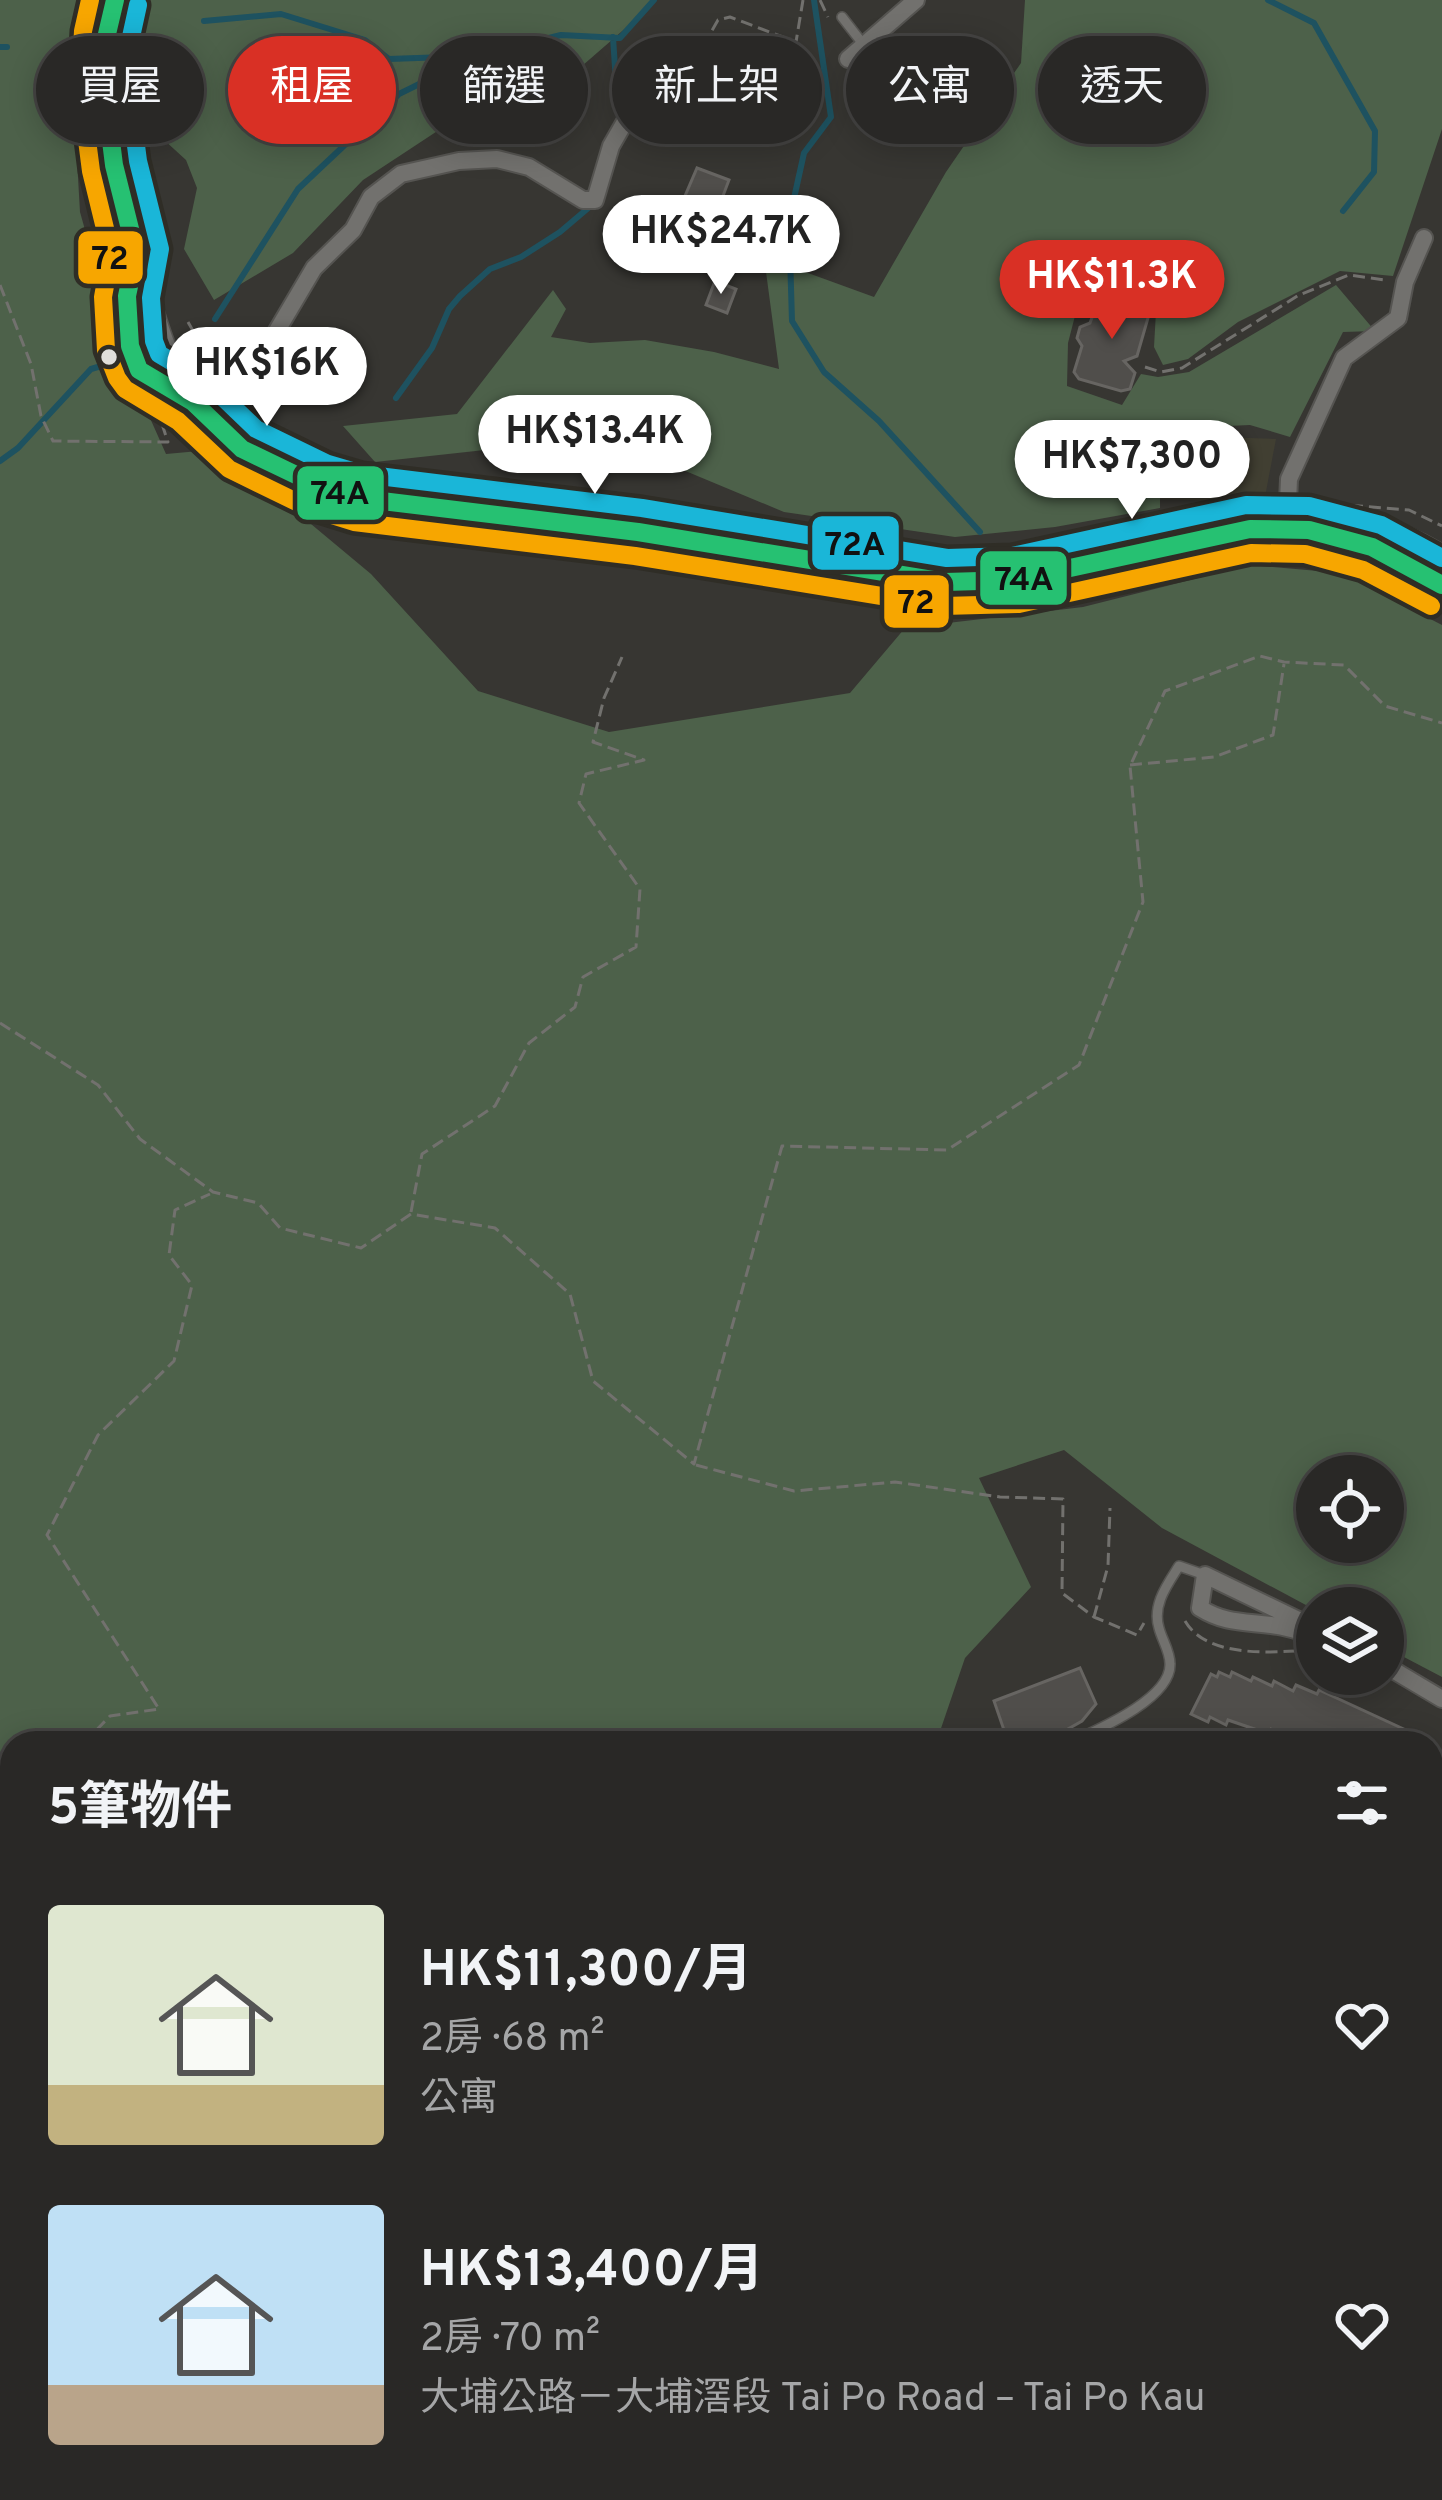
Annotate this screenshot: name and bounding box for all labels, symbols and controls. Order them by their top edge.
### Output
chip: 買屋 [36,36,204,144]
chip: 租屋 [228,36,396,144]
chip: 篩選 [420,36,588,144]
chip: 新上架 [612,36,822,144]
chip: 公寓 [846,36,1014,144]
chip: 透天 [1038,36,1206,144]
pin: HK$24.7K [597,195,845,297]
text: HK$24.7K [630,209,812,258]
line badge: 72 [76,229,145,286]
text: 72 [91,240,129,282]
pin: HK$11.3K [988,240,1236,342]
text: HK$11.3K [1027,254,1197,303]
pin: HK$16K [169,327,365,429]
text: HK$16K [194,341,340,390]
unlabelled marker [98,346,120,368]
pin: HK$13.4K [471,395,719,497]
text: HK$13.4K [505,409,685,458]
pin: HK$7,300 [1008,420,1256,522]
text: HK$7,300 [1042,434,1222,483]
line badge: 74A [295,464,386,522]
text: 74A [310,475,370,517]
line badge: 72A [810,514,901,572]
text: 72A [824,526,886,568]
line badge: 74A [978,549,1069,607]
text: 74A [994,561,1054,603]
line badge: 72 [882,573,951,630]
text: 72 [897,584,935,626]
map controls [1296,1455,1404,1695]
button: locate [1296,1455,1404,1563]
button: layers [1296,1587,1404,1695]
icon: filters [1329,1770,1395,1836]
text: 5筆物件 [48,1778,232,1843]
text: HK$11,300/月 [420,1940,752,2005]
icon: home [144,1953,288,2097]
icon: heart [1329,1992,1395,2058]
text: 2房 · 68 m² [420,2016,605,2065]
text: 公寓 [420,2076,498,2125]
text: HK$13,400/月 [420,2240,764,2305]
icon: home [144,2253,288,2397]
icon: heart [1329,2292,1395,2358]
text: 2房 · 70 m² [420,2316,600,2365]
text: 大埔公路－大埔滘段 Tai Po Road – Tai Po Kau [420,2376,1206,2425]

